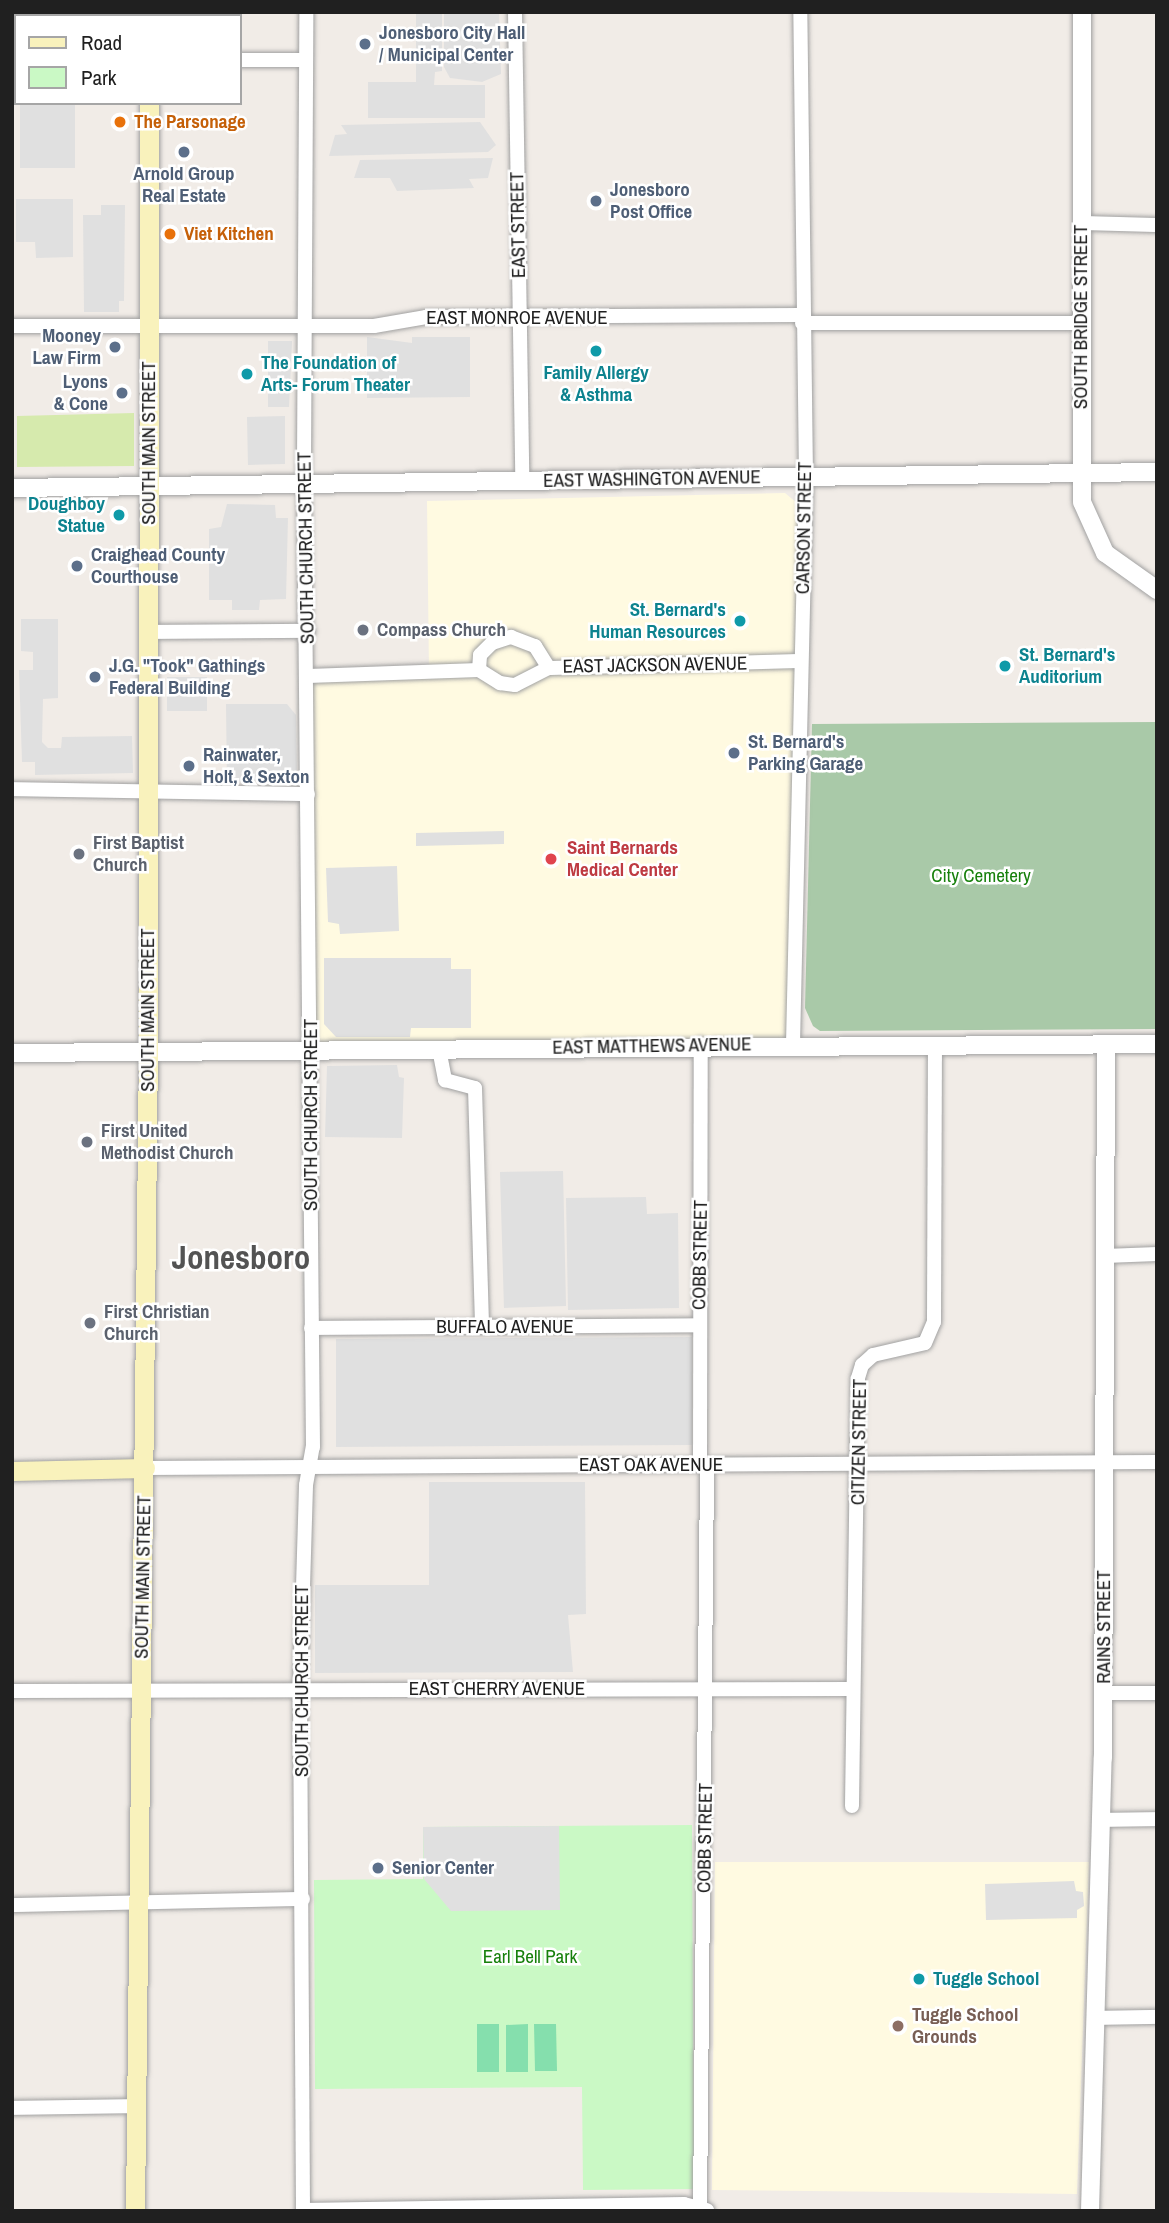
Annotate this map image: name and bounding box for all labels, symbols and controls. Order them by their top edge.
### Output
legend [14,14,242,105]
place label: Jonesboro City Hall / Municipal Center [379,22,525,66]
text: Road [81,28,122,57]
marker: Jonesboro City Hall / Municipal Center [357,36,373,52]
text: Park [81,63,116,92]
place label: The Parsonage [134,111,246,133]
marker: The Parsonage [112,114,128,130]
marker: Arnold Group Real Estate [176,144,192,160]
place label: Arnold Group Real Estate [133,163,235,207]
street label: EAST STREET [506,172,530,278]
place label: Jonesboro Post Office [610,179,692,223]
marker: Jonesboro Post Office [588,193,604,209]
place label: Viet Kitchen [184,223,274,245]
street label: SOUTH BRIDGE STREET [1070,225,1092,409]
marker: Viet Kitchen [162,226,178,242]
street label: EAST MONROE AVENUE [426,307,608,329]
place label: Mooney Law Firm [33,325,101,369]
marker: Mooney Law Firm [107,339,123,355]
marker: Family Allergy & Asthma [588,343,604,359]
place label: The Foundation of Arts- Forum Theater [261,352,410,396]
street label: SOUTH MAIN STREET [138,361,160,525]
place label: Family Allergy & Asthma [543,362,649,406]
marker: The Foundation of Arts- Forum Theater [239,366,255,382]
place label: Lyons & Cone [53,371,108,415]
marker: Lyons & Cone [114,385,130,401]
street label: SOUTH CHURCH STREET [293,452,319,644]
street label: CARSON STREET [791,462,817,594]
street label: EAST WASHINGTON AVENUE [542,466,762,492]
place label: Doughboy Statue [28,493,105,537]
marker: Doughboy Statue [111,507,127,523]
place label: Craighead County Courthouse [91,544,225,588]
marker: Craighead County Courthouse [69,558,85,574]
place label: St. Bernard's Human Resources [589,599,726,643]
marker: St. Bernard's Human Resources [732,613,748,629]
place label: Compass Church [377,619,506,641]
marker: Compass Church [355,622,371,638]
place label: St. Bernard's Auditorium [1019,644,1115,688]
street label: EAST JACKSON AVENUE [562,652,748,678]
place label: J.G. "Took" Gathings Federal Building [109,655,266,699]
marker: St. Bernard's Auditorium [997,658,1013,674]
marker: J.G. "Took" Gathings Federal Building [87,669,103,685]
place label: St. Bernard's Parking Garage [748,731,863,775]
place label: Rainwater, Holt, & Sexton [203,744,309,788]
marker: St. Bernard's Parking Garage [726,745,742,761]
marker: Rainwater, Holt, & Sexton [181,758,197,774]
place label: First Baptist Church [93,832,184,876]
place label: Saint Bernards Medical Center [567,837,678,881]
marker: First Baptist Church [71,846,87,862]
marker: Saint Bernards Medical Center [541,849,561,869]
park label: City Cemetery [931,865,1031,887]
street label: SOUTH MAIN STREET [137,928,159,1092]
street label: SOUTH CHURCH STREET [300,1019,322,1211]
street label: EAST MATTHEWS AVENUE [552,1033,752,1059]
place label: First United Methodist Church [101,1120,233,1164]
marker: First United Methodist Church [79,1134,95,1150]
street label: COBB STREET [688,1200,712,1310]
district label: Jonesboro [172,1238,310,1278]
place label: First Christian Church [104,1301,210,1345]
marker: First Christian Church [82,1315,98,1331]
street label: BUFFALO AVENUE [436,1316,574,1338]
street label: CITIZEN STREET [846,1379,872,1505]
street label: EAST OAK AVENUE [578,1454,724,1476]
street label: SOUTH MAIN STREET [130,1495,156,1659]
street label: RAINS STREET [1093,1570,1115,1684]
street label: SOUTH CHURCH STREET [291,1585,313,1777]
street label: EAST CHERRY AVENUE [408,1678,586,1700]
street label: COBB STREET [693,1783,717,1893]
place label: Senior Center [392,1857,494,1879]
marker: Senior Center [370,1860,386,1876]
park label: Earl Bell Park [483,1946,577,1968]
place label: Tuggle School [933,1968,1039,1990]
marker: Tuggle School [911,1971,927,1987]
place label: Tuggle School Grounds [912,2004,1018,2048]
marker: Tuggle School Grounds [890,2018,906,2034]

